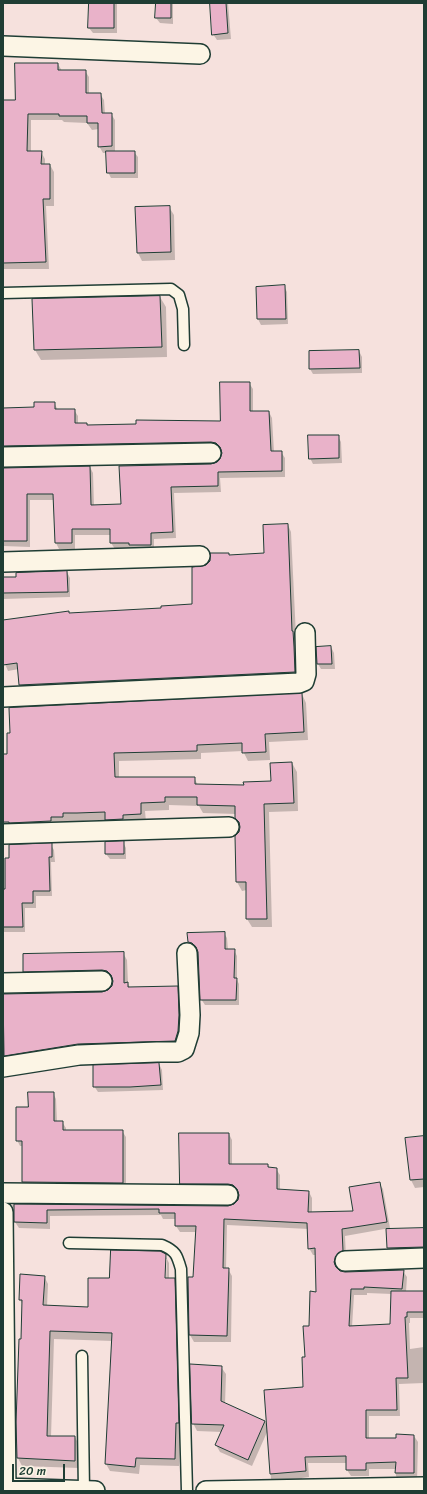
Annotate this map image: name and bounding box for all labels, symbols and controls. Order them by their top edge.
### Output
scale bar [14,1456,67,1482]
text: 20 m [19,1460,46,1482]

